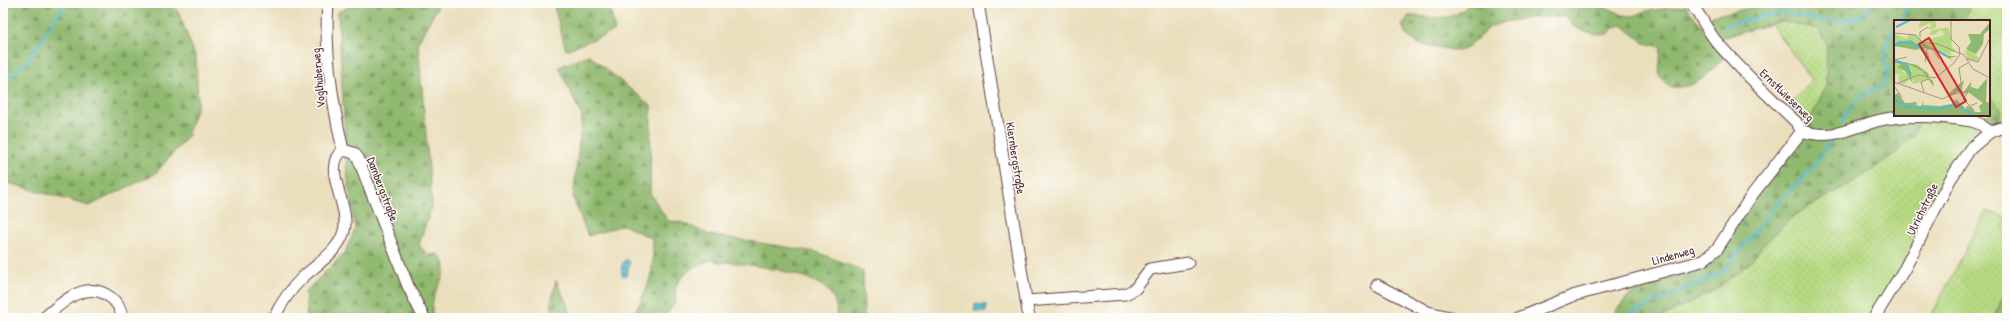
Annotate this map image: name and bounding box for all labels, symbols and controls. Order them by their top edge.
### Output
inset map [1894,20,1990,116]
street label: Voglhuberweg [307,47,329,109]
street label: Ernstlwieserweg [1756,65,1818,125]
street label: Kiernbergstraße [1002,121,1030,195]
street label: Dambergstraße [363,154,403,224]
street label: Ulrichstraße [1902,180,1942,238]
street label: Lindenweg [1650,241,1696,269]

